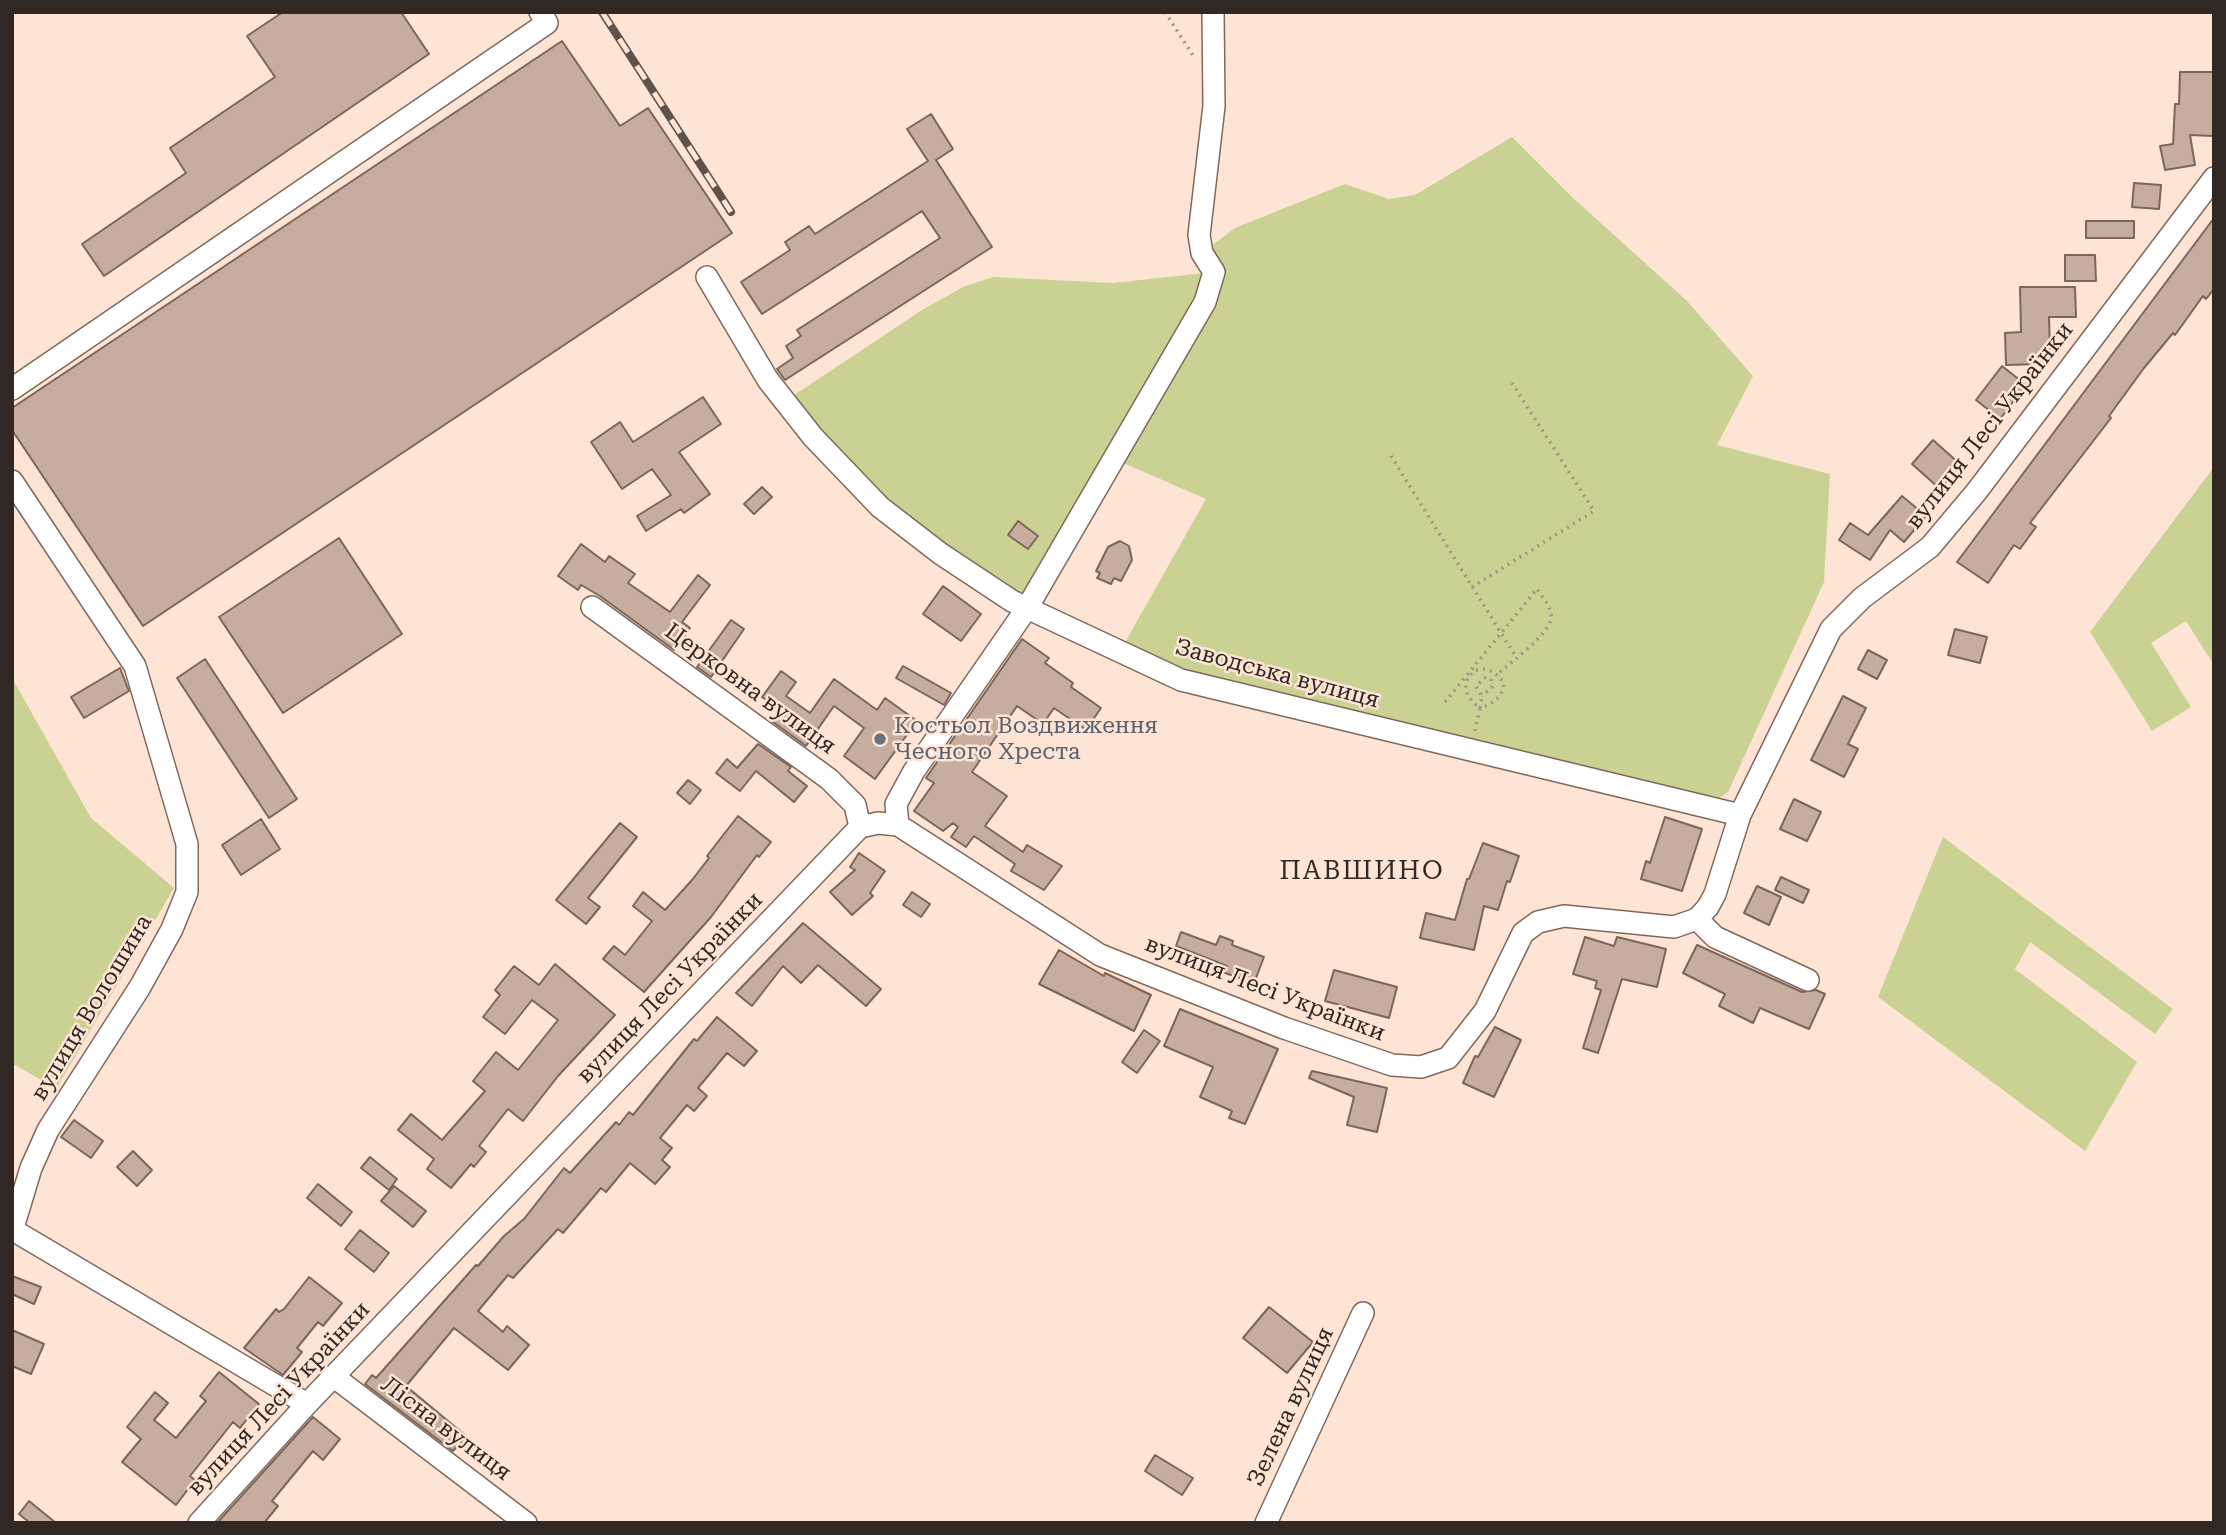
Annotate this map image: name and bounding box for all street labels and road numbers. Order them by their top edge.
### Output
street label: вулиця Лесі Українки [1901,317,2079,535]
street label: Церковна вулиця [659,618,841,760]
street label: Заводська вулиця [1172,633,1382,715]
street label: вулиця Лесі Українки [572,887,768,1089]
street label: вулиця Волошина [26,910,158,1106]
street label: вулиця Лесі Українки [1141,930,1389,1048]
street label: вулиця Лесі Українки [182,1296,376,1502]
street label: Зелена вулиця [1242,1323,1340,1491]
street label: Лісна вулиця [376,1371,516,1487]

